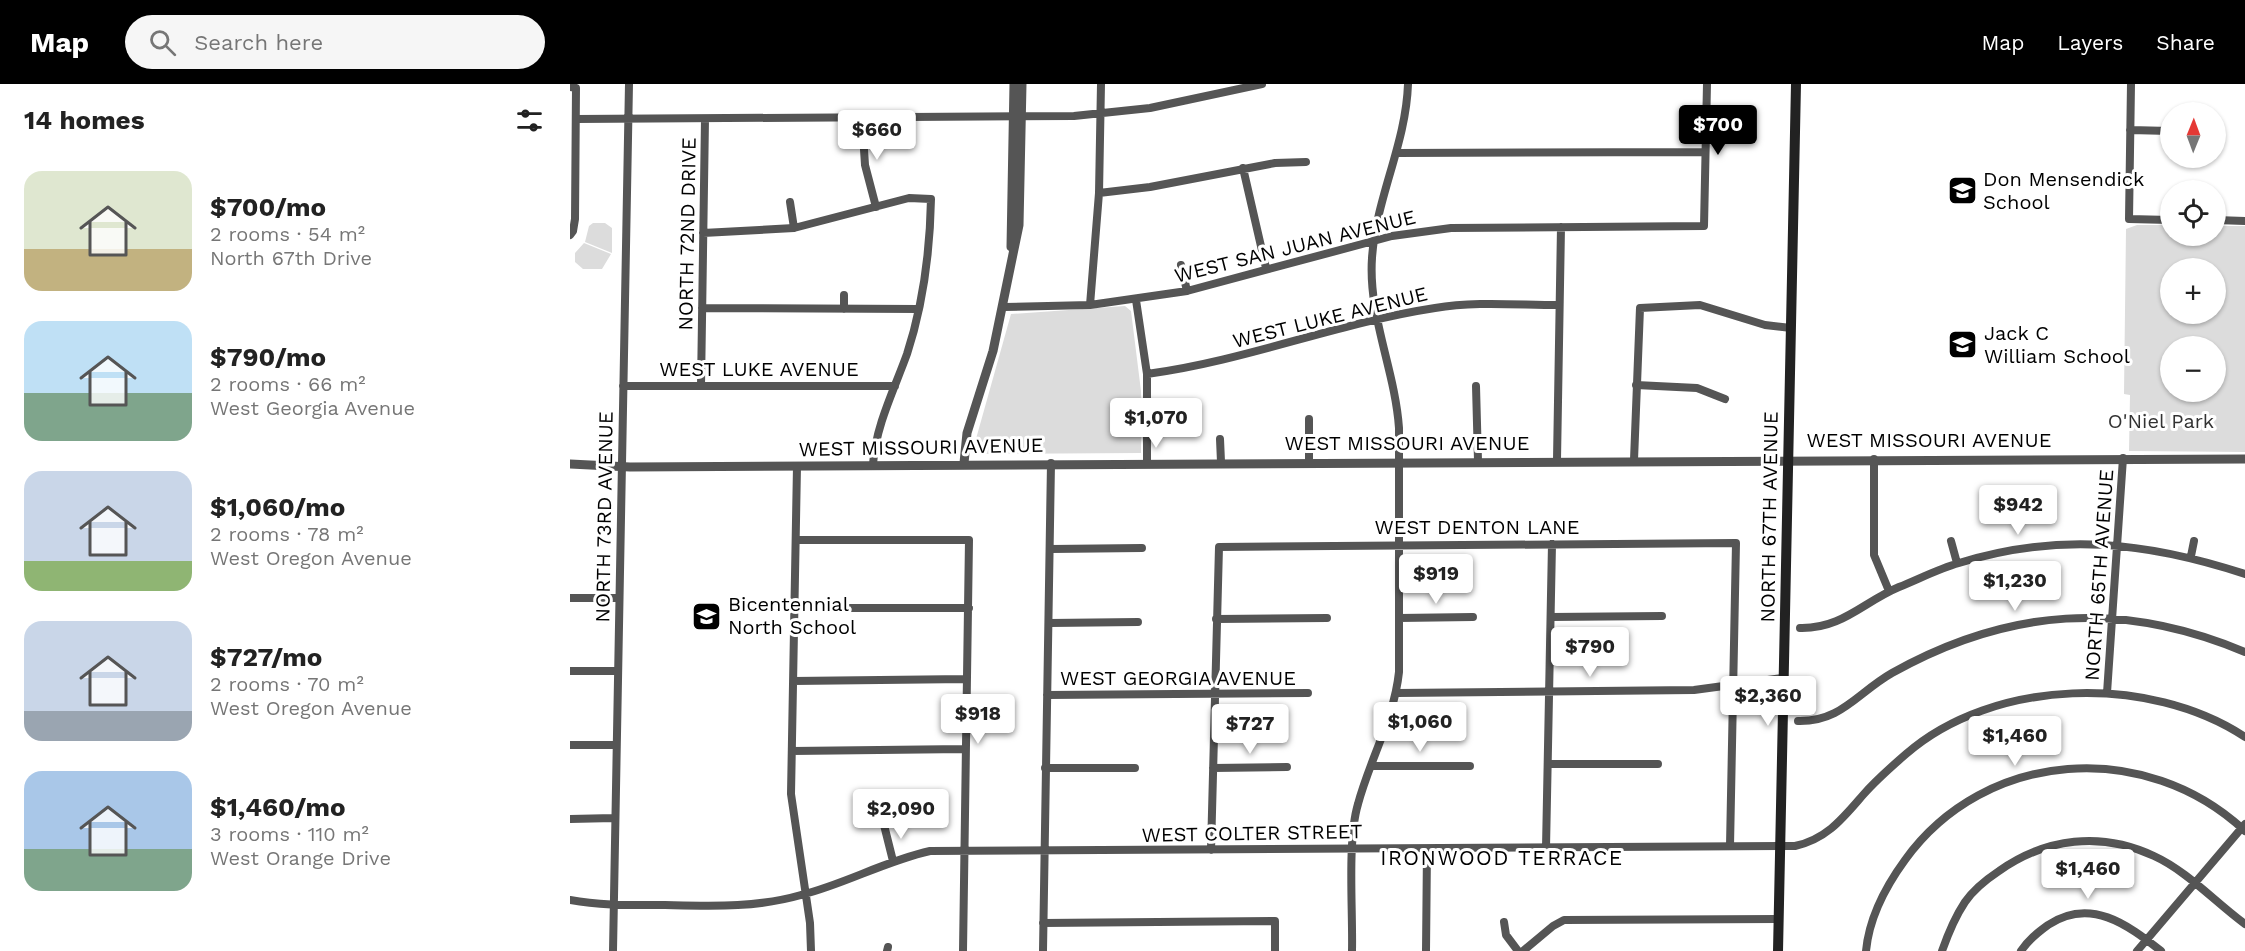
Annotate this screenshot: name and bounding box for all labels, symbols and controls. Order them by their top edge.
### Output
search box [125,15,545,69]
text: Map [30,26,89,59]
icon: search [146,26,179,59]
text: Search here [194,30,323,55]
text: Map [1981,30,2024,55]
text: Layers [2057,30,2123,55]
text: Share [2156,30,2215,55]
north arrow [2160,102,2226,168]
map controls [2160,102,2226,402]
icon: filters [513,104,546,137]
text: 14 homes [24,105,145,135]
pin: $700 [1682,105,1754,156]
pin: $660 [841,110,913,161]
text: $700 [1693,112,1743,136]
text: $660 [852,117,902,141]
street label: NORTH 72ND DRIVE [673,137,701,331]
place label: Don Mensendick School [1983,167,2144,214]
school or university icon: Don Mensendick School [1946,174,1978,206]
button: locate [2160,180,2226,246]
text: $700/mo [210,192,326,222]
icon: home [72,195,144,267]
street label: WEST SAN JUAN AVENUE [1172,204,1418,288]
text: 2 rooms · 54 m² [210,222,365,246]
text: North 67th Drive [210,246,372,270]
button: + [2160,258,2226,324]
street label: WEST LUKE AVENUE [1230,281,1430,353]
place label: Jack C William School [1984,321,2130,368]
school or university icon: Jack C William School [1947,328,1979,360]
button: − [2160,336,2226,402]
text: $790/mo [210,342,326,372]
icon: home [72,345,144,417]
street label: WEST LUKE AVENUE [659,357,859,381]
text: 2 rooms · 66 m² [210,372,366,396]
text: West Georgia Avenue [210,396,415,420]
pin: $1,070 [1107,398,1205,449]
text: $1,070 [1124,405,1188,429]
park label: O'Niel Park [2108,409,2214,433]
street label: NORTH 73RD AVENUE [590,411,618,623]
street label: NORTH 67TH AVENUE [1755,411,1783,623]
street label: WEST MISSOURI AVENUE [1807,428,2051,452]
street label: WEST MISSOURI AVENUE [1285,431,1529,455]
street label: WEST MISSOURI AVENUE [798,433,1044,461]
street label: NORTH 65TH AVENUE [2080,468,2118,682]
pin: $942 [1982,485,2054,536]
text: $1,060/mo [210,492,345,522]
text: $942 [1993,492,2043,516]
icon: home [72,495,144,567]
street label: WEST DENTON LANE [1374,515,1580,539]
text: 2 rooms · 78 m² [210,522,364,546]
text: West Oregon Avenue [210,546,412,570]
pin: $919 [1400,554,1472,605]
text: $919 [1413,561,1459,585]
pin: $1,230 [1966,561,2064,612]
text: $1,230 [1983,568,2047,592]
place label: Bicentennial North School [728,592,856,639]
school or university icon: Bicentennial North School [691,600,723,632]
pin: $790 [1554,627,1626,678]
text: $790 [1565,634,1615,658]
text: $727/mo [210,642,322,672]
icon: home [72,645,144,717]
street label: WEST GEORGIA AVENUE [1060,666,1296,690]
text: 2 rooms · 70 m² [210,672,364,696]
pin: $2,360 [1719,676,1817,727]
text: $2,360 [1734,683,1802,707]
pin: $918 [942,694,1014,745]
text: West Oregon Avenue [210,696,412,720]
text: $918 [955,701,1001,725]
pin: $1,060 [1371,702,1469,753]
pin: $727 [1214,704,1286,755]
text: $1,060 [1387,709,1453,733]
text: $727 [1226,711,1274,735]
pin: $1,460 [1966,716,2064,767]
text: $1,460 [1982,723,2048,747]
pin: $2,090 [852,789,950,840]
text: $1,460/mo [210,792,346,822]
icon: home [72,795,144,867]
text: $2,090 [867,796,935,820]
street label: WEST COLTER STREET [1141,819,1363,847]
text: 3 rooms · 110 m² [210,822,369,846]
district label: IRONWOOD TERRACE [1380,845,1624,870]
text: West Orange Drive [210,846,391,870]
pin: $1,460 [2039,849,2137,900]
text: $1,460 [2055,856,2121,880]

